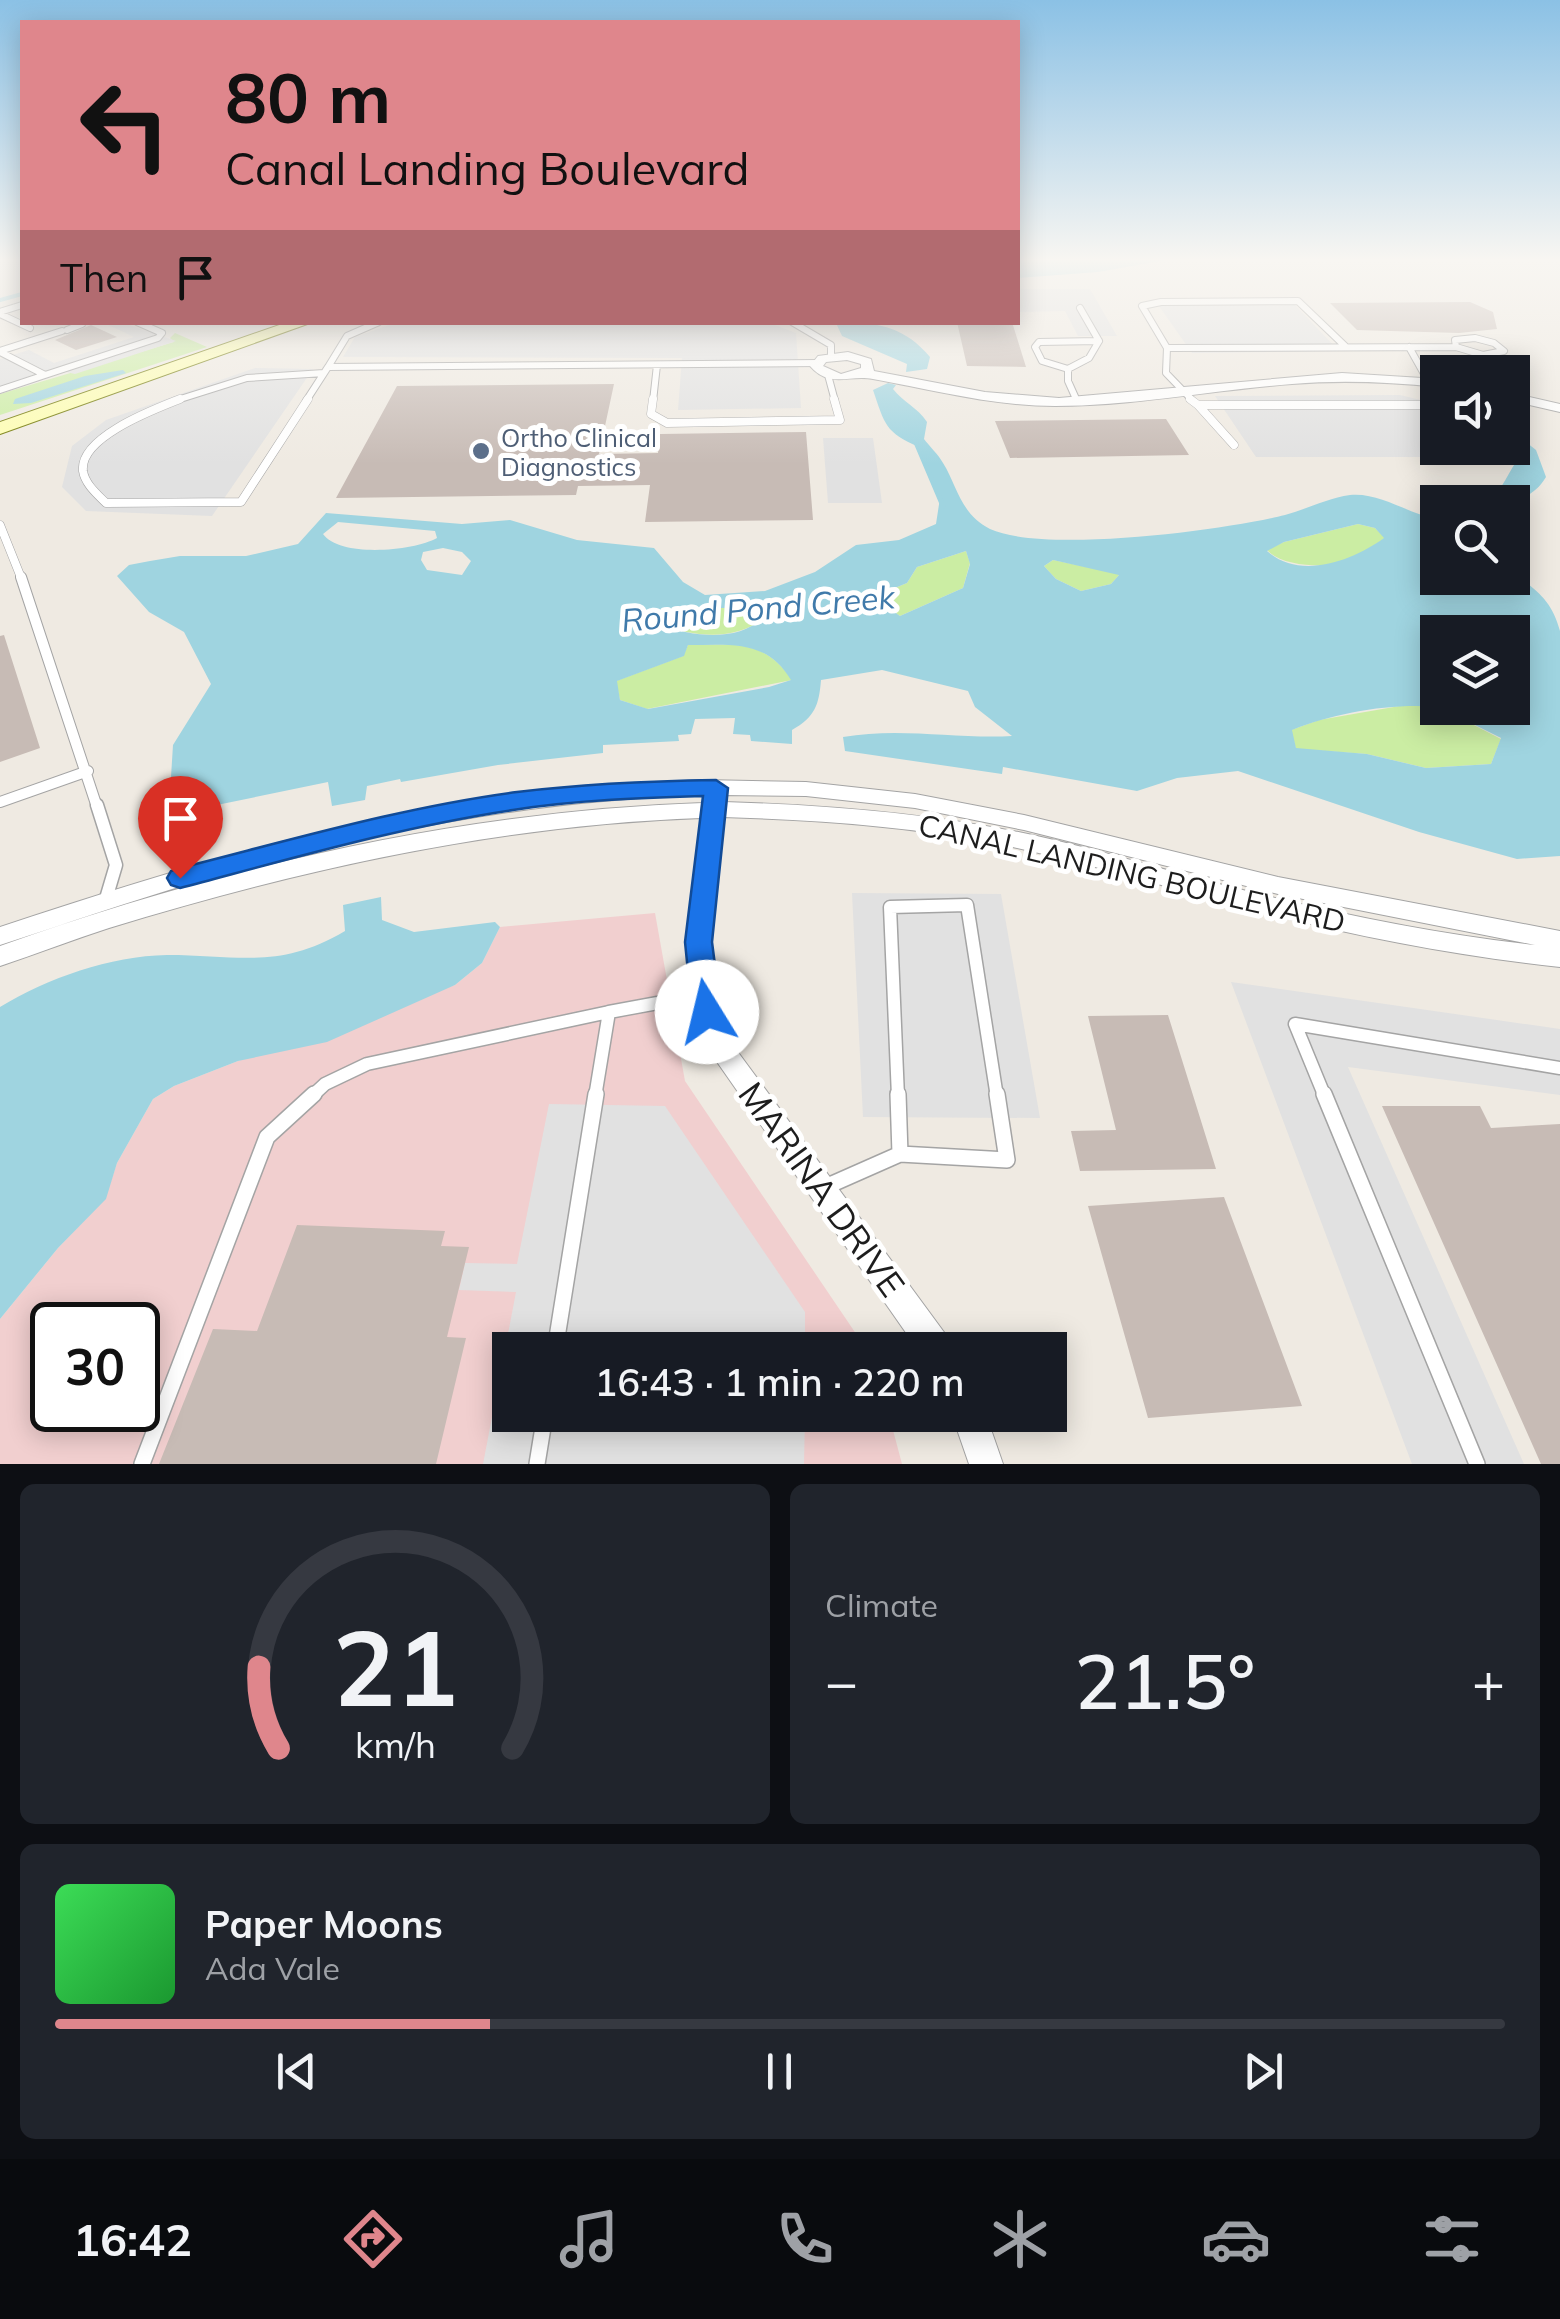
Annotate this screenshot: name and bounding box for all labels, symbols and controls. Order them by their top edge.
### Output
text: 80 m [225,53,391,141]
icon: left [60,60,190,190]
text: Canal Landing Boulevard [225,140,749,196]
icon: arrive [168,250,223,305]
text: Then [60,254,148,302]
map controls [1420,355,1530,725]
button: sound [1420,355,1530,465]
place label: Ortho Clinical Diagnostics [501,422,657,482]
marker: Ortho Clinical Diagnostics [470,440,492,462]
button: search [1420,485,1530,595]
water label: Round Pond Creek [620,576,898,640]
button: layers [1420,615,1530,725]
pin [138,776,223,879]
icon: arrive [153,791,208,846]
street label: CANAL LANDING BOULEVARD [915,805,1349,941]
position arrow [655,960,759,1064]
street label: MARINA DRIVE [729,1073,915,1305]
speed limit sign: 30 [30,1302,160,1432]
text: 16:43 · 1 min · 220 m [594,1358,965,1406]
text: Climate [825,1585,938,1625]
text: 21 [333,1601,457,1732]
text: 21.5° [1075,1634,1255,1728]
text: − [825,1647,858,1716]
text: + [1472,1647,1505,1716]
text: km/h [355,1722,435,1767]
text: Paper Moons [205,1900,443,1948]
text: Ada Vale [205,1948,340,1988]
icon: previous [269,2044,324,2099]
icon: pause [752,2044,807,2099]
icon: next [1236,2044,1291,2099]
icon: directions [338,2204,408,2274]
icon: music [554,2204,624,2274]
icon: phone [770,2204,840,2274]
icon: climate [985,2204,1055,2274]
icon: car [1201,2204,1271,2274]
icon: filters [1417,2204,1487,2274]
text: 16:42 [73,2211,192,2267]

